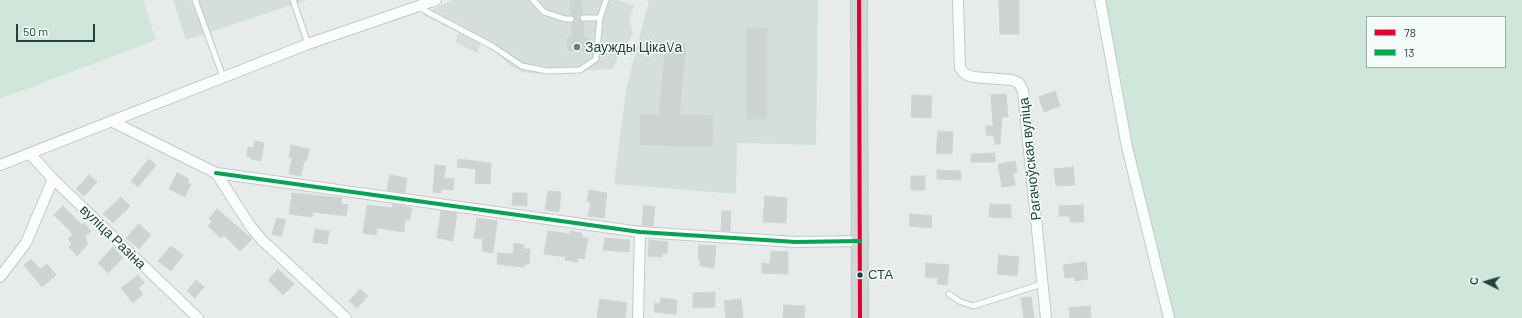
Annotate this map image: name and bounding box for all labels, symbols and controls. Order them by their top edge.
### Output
scale bar [18,16,97,42]
legend [1366,16,1506,68]
text: 50 m [23,24,48,38]
text: 78 [1404,25,1416,39]
place label: Заужды ЦікаVа [585,39,682,55]
marker: Заужды ЦікаVа [572,42,582,52]
text: 13 [1404,45,1414,59]
street label: Рагачоўская вуліца [1015,97,1045,221]
street label: вуліца Разіна [77,201,149,273]
north arrow [1466,262,1506,302]
place label: СТА [868,267,893,283]
marker: СТА [855,270,865,280]
text: С [1467,276,1480,285]

